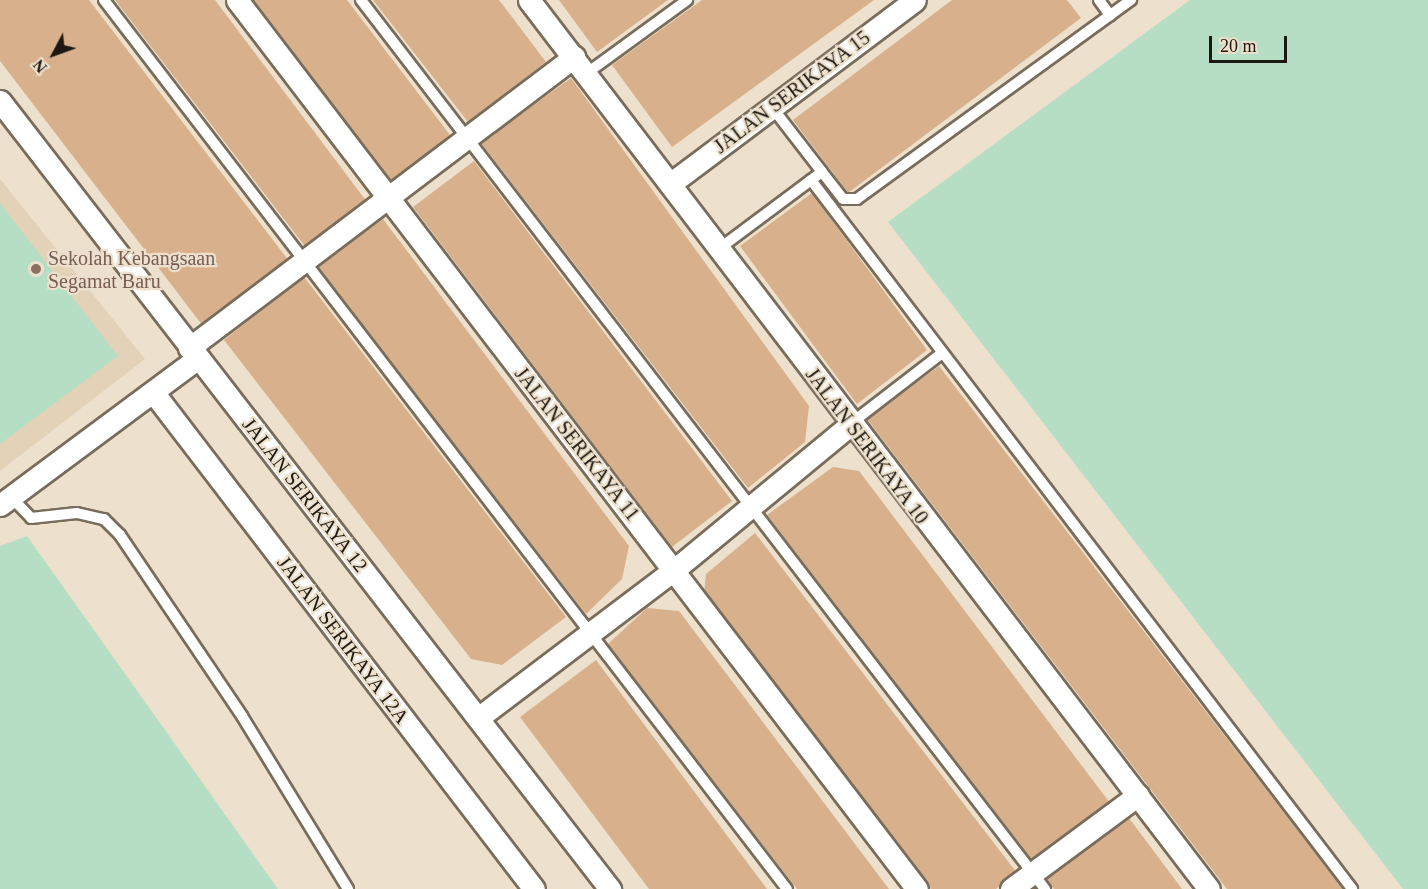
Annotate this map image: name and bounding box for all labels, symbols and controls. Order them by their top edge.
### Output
north arrow [24,24,84,84]
scale bar [1212,24,1290,62]
street label: JALAN SERIKAYA 15 [709,25,875,159]
text: 20 m [1220,36,1257,56]
text: N [30,56,50,76]
place label: Sekolah Kebangsaan Segamat Baru [48,246,215,293]
marker: Sekolah Kebangsaan Segamat Baru [29,262,43,276]
street label: JALAN SERIKAYA 11 [509,362,645,526]
street label: JALAN SERIKAYA 10 [800,363,934,529]
street label: JALAN SERIKAYA 12 [237,413,373,577]
street label: JALAN SERIKAYA 12A [272,551,414,729]

